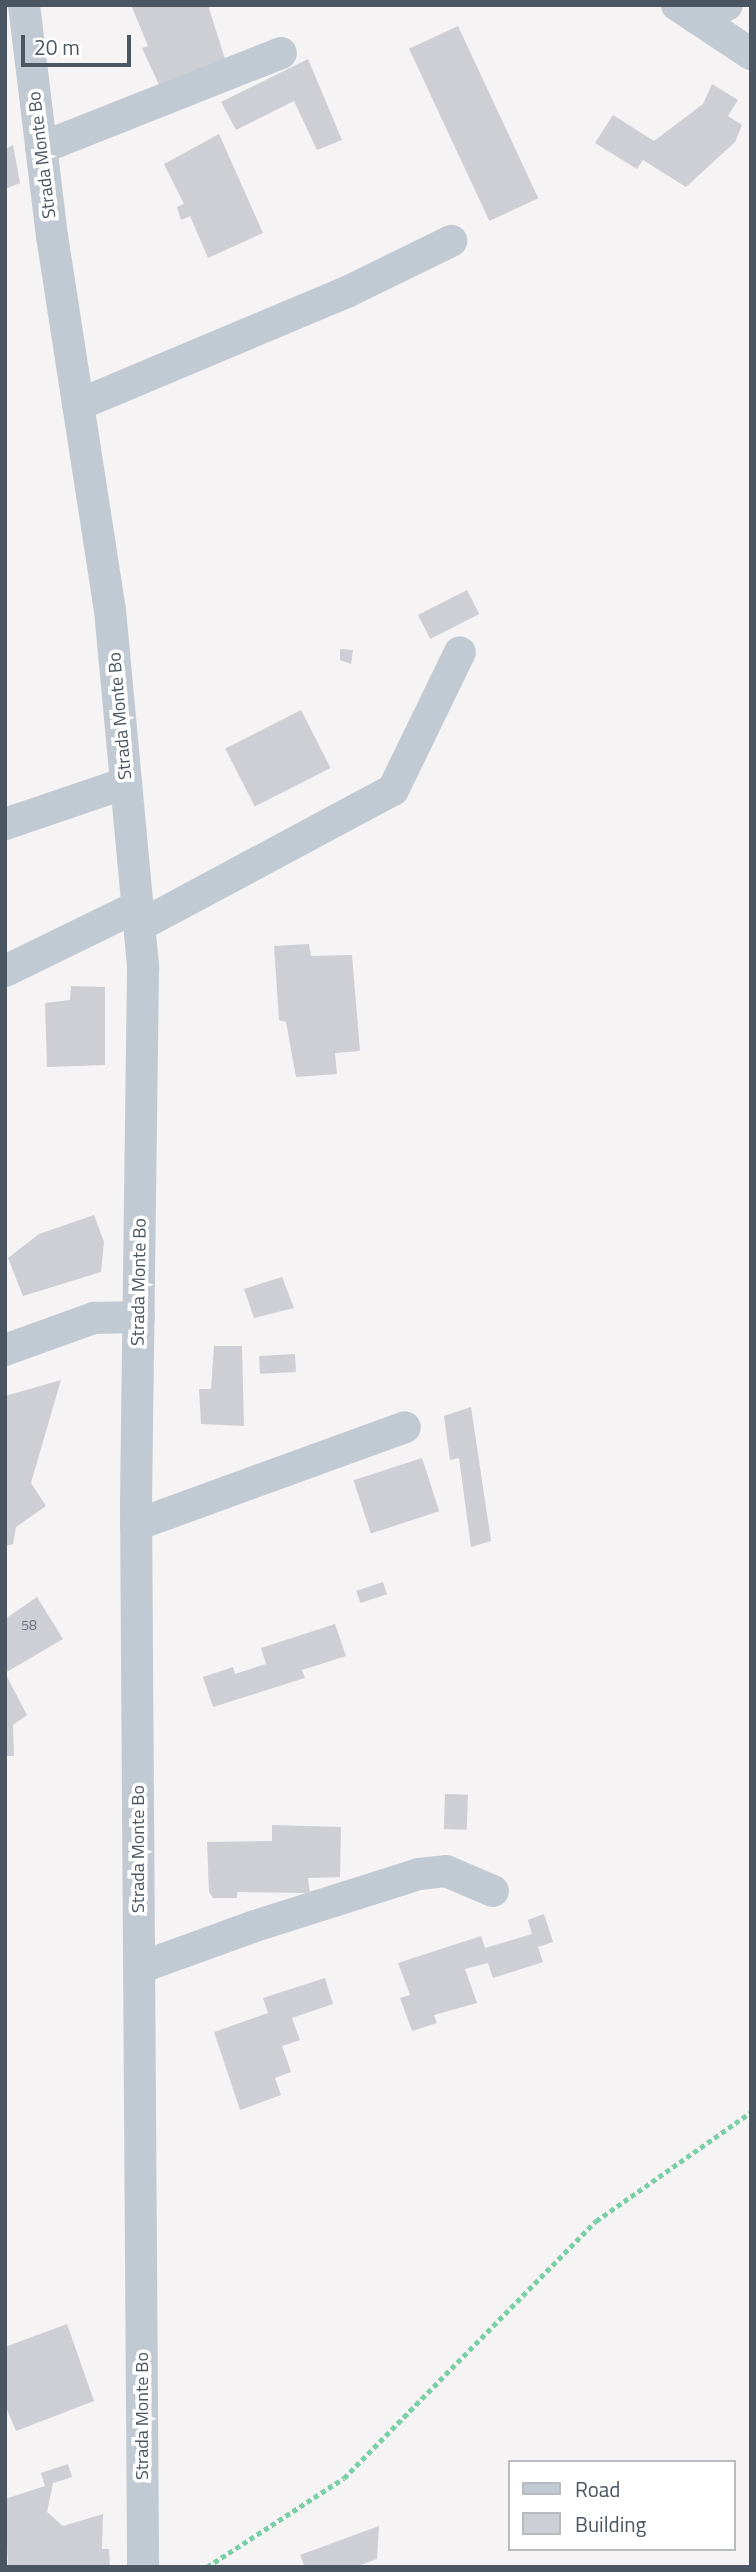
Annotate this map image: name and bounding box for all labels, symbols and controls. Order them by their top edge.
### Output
scale bar [24,21,135,65]
text: 20 m [34,31,80,63]
street label: Strada Monte Bo [23,90,61,220]
street label: Strada Monte Bo [104,651,136,781]
street label: Strada Monte Bo [127,1218,151,1346]
house number: 58 [21,1617,37,1633]
street label: Strada Monte Bo [127,1785,149,1913]
street label: Strada Monte Bo [131,2352,153,2480]
legend [508,2460,735,2551]
text: Road [575,2473,620,2505]
text: Building [575,2508,646,2540]

